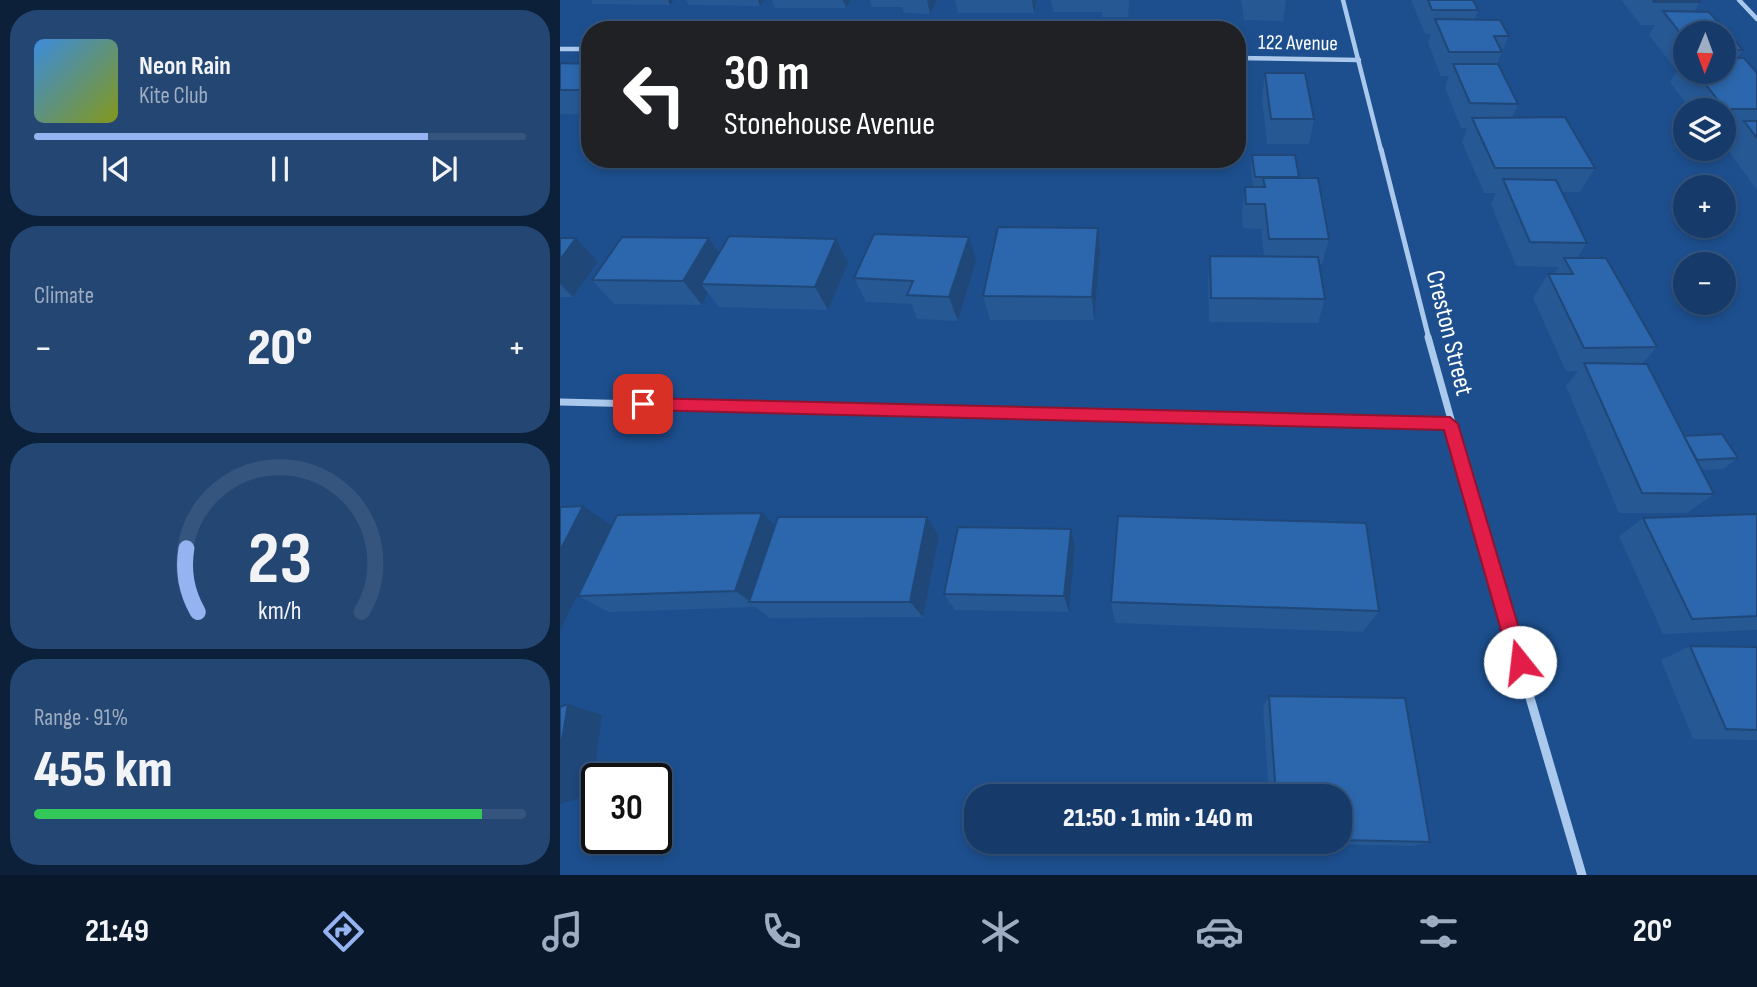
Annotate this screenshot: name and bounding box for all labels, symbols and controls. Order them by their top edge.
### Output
north arrow [1673,21,1736,84]
map controls [1673,21,1736,315]
street label: 122 Avenue [1258,30,1338,56]
text: 30 m [724,45,809,104]
icon: left [609,49,700,140]
text: Neon Rain [139,51,231,82]
text: Kite Club [139,82,208,110]
button: layers [1673,98,1736,161]
text: Stonehouse Avenue [724,105,935,144]
icon: previous [97,150,135,188]
icon: pause [261,150,299,188]
icon: next [425,150,463,188]
button: + [1673,175,1736,238]
button: − [1673,252,1736,315]
street label: Creston Street [1418,267,1480,399]
text: Climate [34,282,94,310]
text: 20° [247,317,313,380]
text: − [34,326,53,371]
text: + [507,326,526,371]
pin [613,374,673,434]
icon: arrive [624,385,662,423]
text: 23 [248,516,312,604]
text: km/h [258,595,302,626]
position arrow [1483,625,1557,699]
text: Range · 91% [34,704,128,732]
text: 455 km [34,739,173,802]
speed limit sign: 30 [581,763,672,854]
text: 21:50 · 1 min · 140 m [1063,803,1253,834]
icon: directions [319,907,368,956]
icon: music [538,907,587,956]
icon: phone [757,907,806,956]
icon: climate [976,907,1025,956]
icon: car [1195,907,1244,956]
icon: filters [1414,907,1463,956]
text: 21:49 [85,912,149,951]
text: 20° [1633,912,1672,951]

